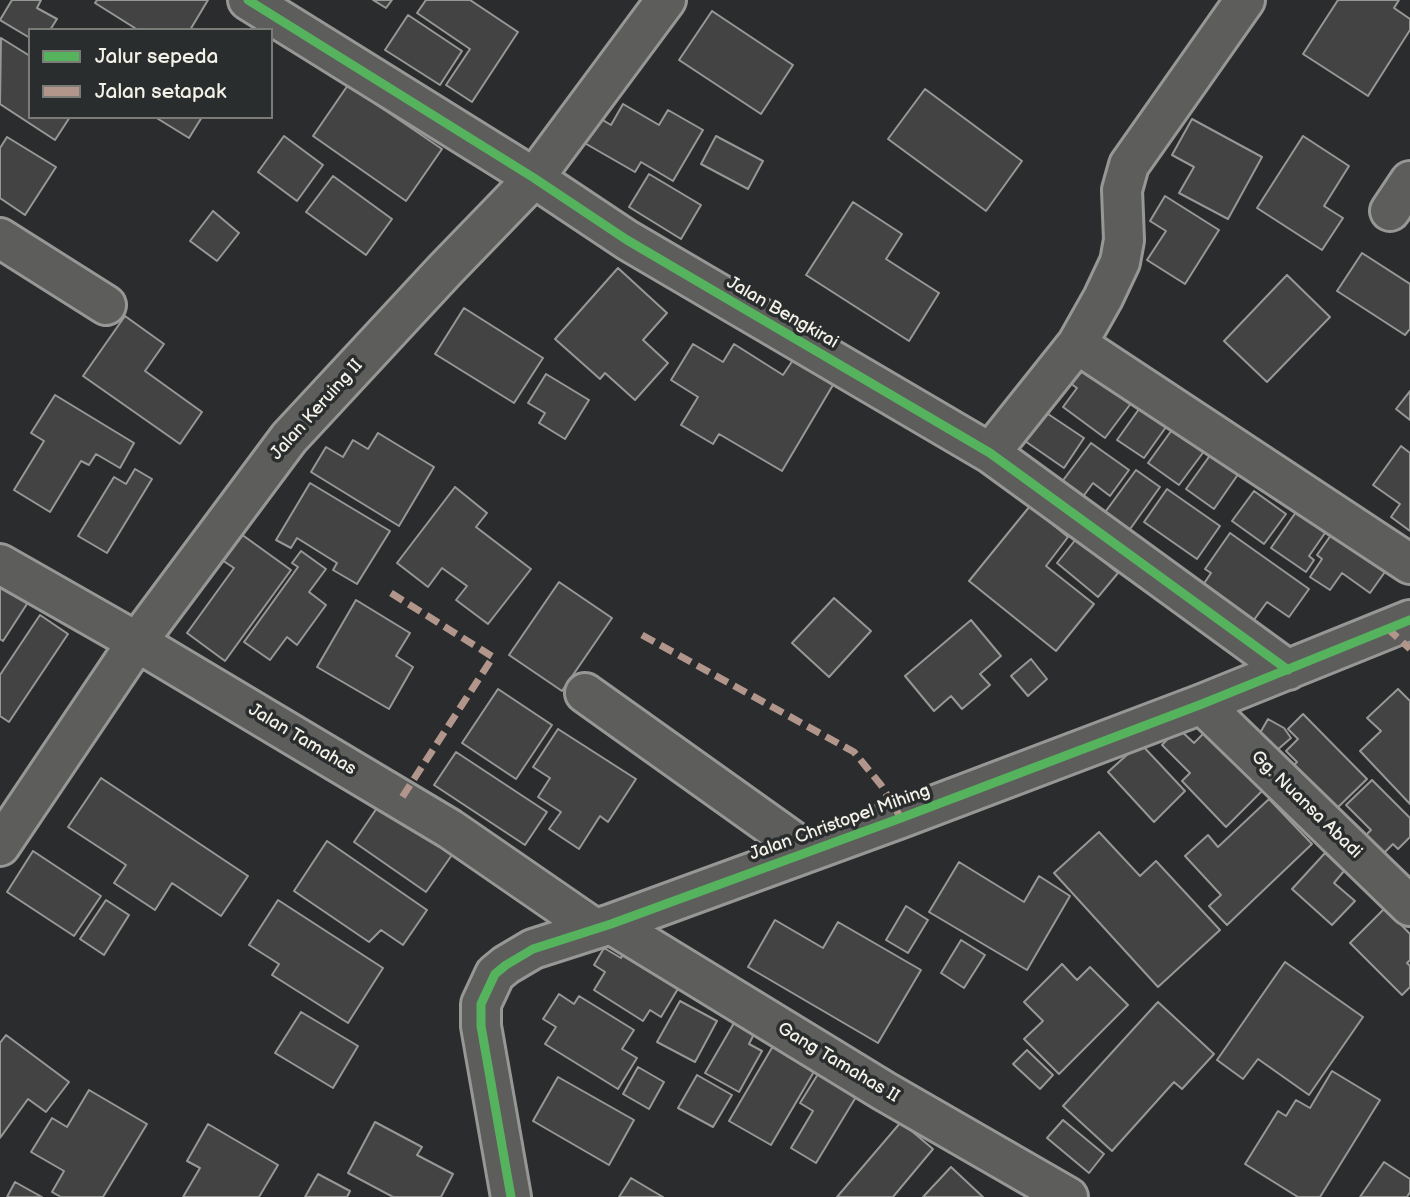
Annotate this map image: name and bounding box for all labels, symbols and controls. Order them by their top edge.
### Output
legend [28,28,273,119]
text: Jalur sepeda [95,44,218,69]
text: Jalan setapak [95,79,226,104]
street label: Jalan Bengkirai [722,272,842,354]
street label: Jalan Keruing II [266,355,368,465]
street label: Jalan Tamahas [244,699,360,781]
street label: Gg. Nuansa Abadi [1246,747,1366,863]
street label: Jalan Christopel Mihing [747,780,933,866]
street label: Gang Tamahas II [773,1018,903,1108]

